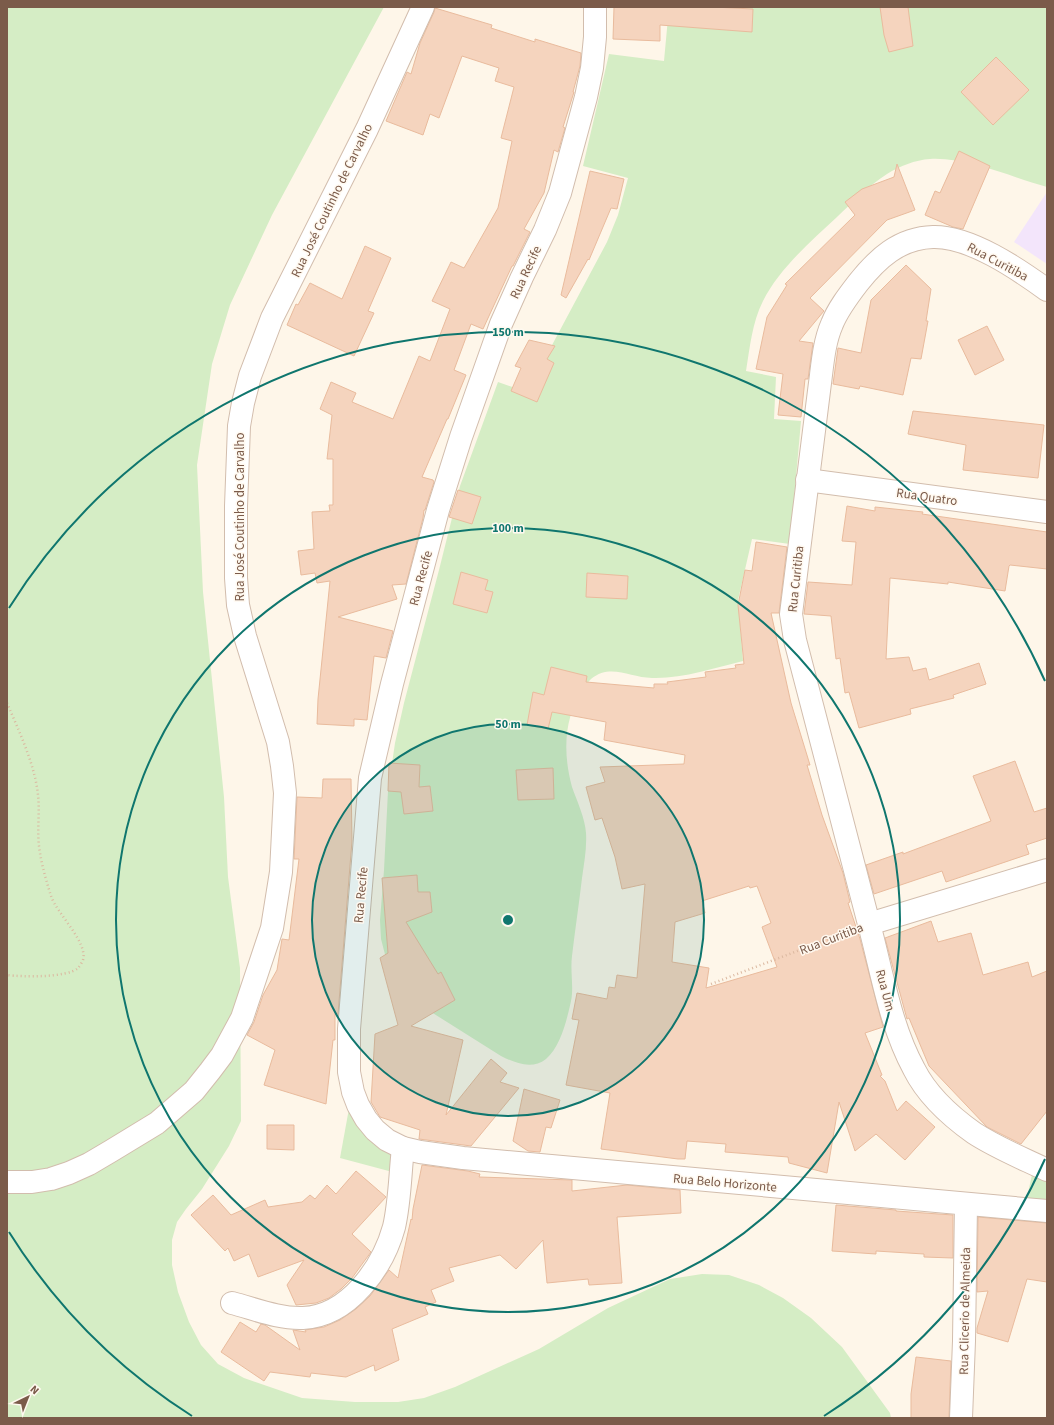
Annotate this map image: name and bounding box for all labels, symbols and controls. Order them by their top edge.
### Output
street label: Rua José Coutinho de Carvalho [287,120,377,280]
street label: Rua Curitiba [964,238,1031,286]
street label: Rua Recife [506,243,546,302]
text: 150 m [492,324,524,341]
street label: Rua José Coutinho de Carvalho [231,432,249,602]
street label: Rua Quatro [895,484,959,510]
text: 100 m [492,520,524,537]
street label: Rua Curitiba [784,545,808,613]
street label: Rua Recife [405,549,437,608]
text: 50 m [495,716,521,733]
street label: Rua Recife [350,866,372,924]
centre of rings [501,913,515,927]
street label: Rua Curitiba [797,919,866,959]
street label: Rua Um [871,967,899,1013]
street label: Rua Belo Horizonte [672,1169,778,1196]
street label: Rua Clicerio de Almeida [955,1247,975,1375]
north arrow [8,1377,48,1417]
text: N [27,1382,42,1398]

